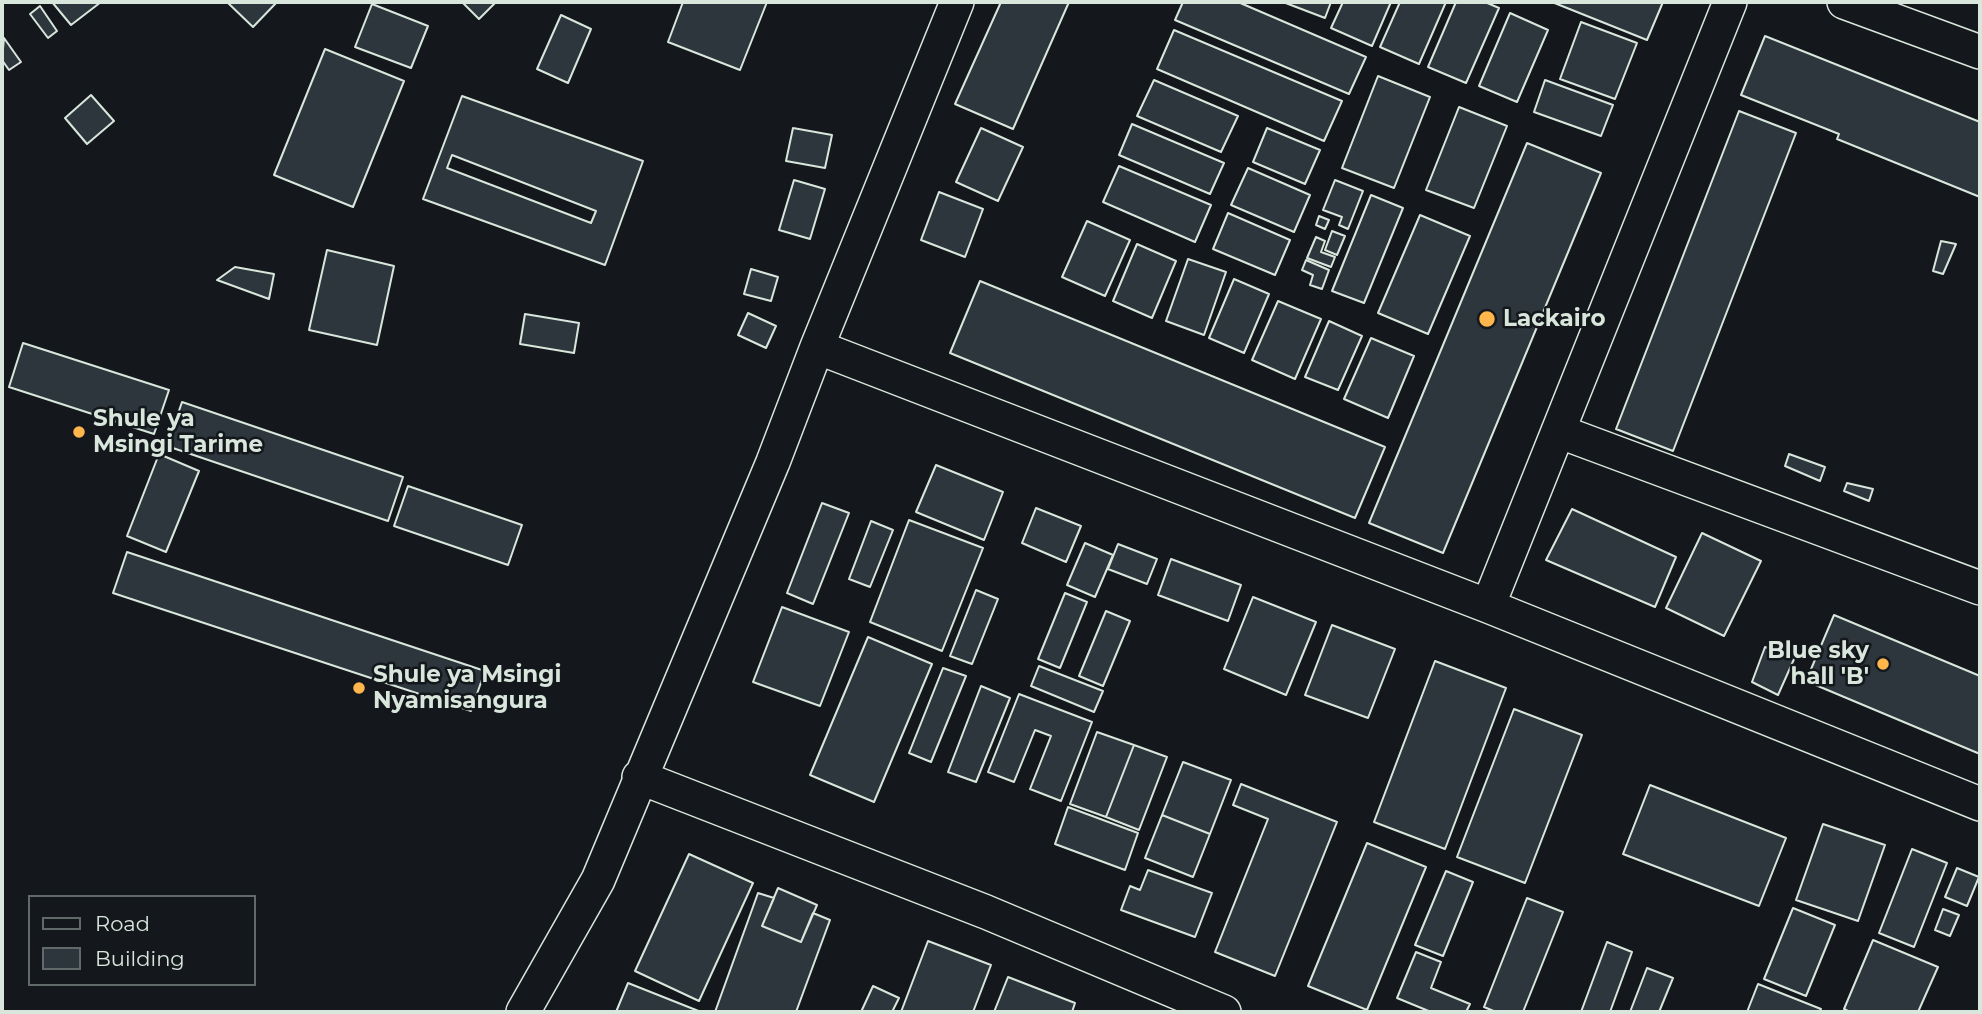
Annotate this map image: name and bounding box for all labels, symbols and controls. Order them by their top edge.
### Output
place label: Lackairo [1503,305,1606,333]
marker: Lackairo [1477,309,1497,329]
place label: Shule ya Msingi Tarime [93,405,263,459]
marker: Shule ya Msingi Tarime [71,424,87,440]
place label: Blue sky hall 'B' [1767,637,1869,691]
marker: Blue sky hall 'B' [1875,656,1891,672]
place label: Shule ya Msingi Nyamisangura [373,661,561,715]
marker: Shule ya Msingi Nyamisangura [351,680,367,696]
legend [28,895,256,986]
text: Road [95,911,150,936]
text: Building [95,946,185,971]

